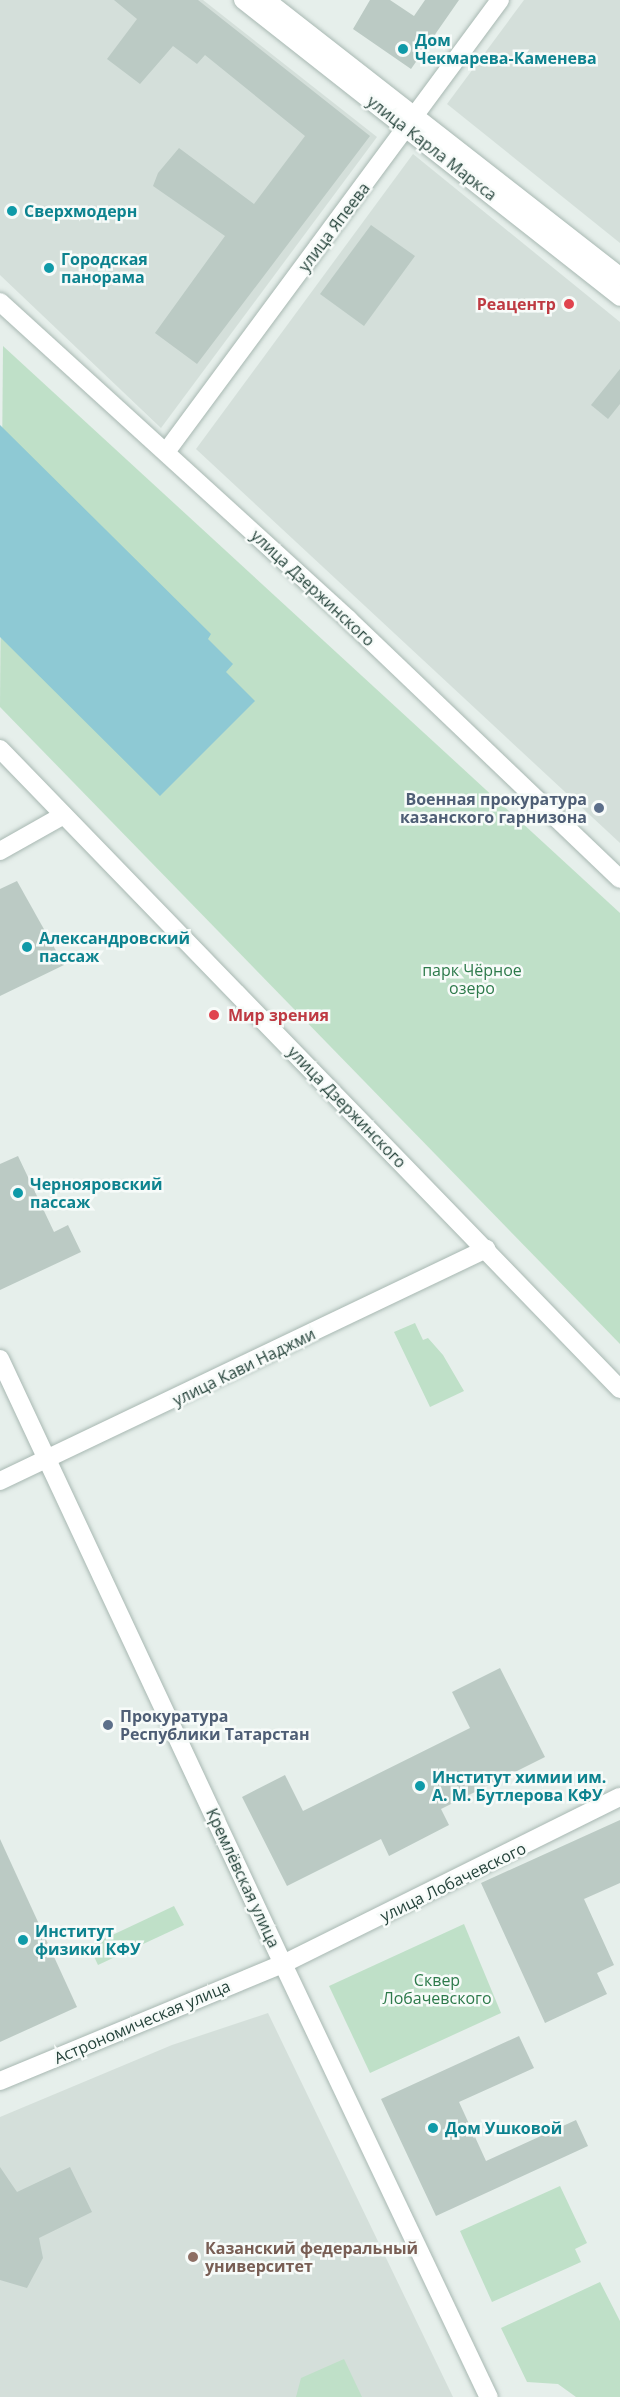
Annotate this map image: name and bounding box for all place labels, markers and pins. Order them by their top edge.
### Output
place label: Дом Чекмарева-Каменева [415,30,597,68]
marker: Дом Чекмарева-Каменева [396,42,410,56]
place label: Сверхмодерн [24,201,137,221]
marker: Сверхмодерн [5,204,19,218]
place label: Городская панорама [61,249,148,287]
marker: Городская панорама [42,261,56,275]
place label: Реацентр [477,294,556,314]
marker: Реацентр [560,295,578,313]
place label: Военная прокуратура казанского гарнизона [400,789,587,827]
marker: Военная прокуратура казанского гарнизона [592,801,606,815]
place label: Александровский пассаж [39,928,190,966]
marker: Александровский пассаж [20,940,34,954]
place label: Мир зрения [228,1005,329,1025]
marker: Мир зрения [205,1006,223,1024]
place label: Чернояровский пассаж [30,1174,162,1212]
marker: Чернояровский пассаж [11,1186,25,1200]
place label: Прокуратура Республики Татарстан [120,1706,310,1744]
marker: Прокуратура Республики Татарстан [101,1718,115,1732]
place label: Институт химии им. А. М. Бутлерова КФУ [432,1767,606,1805]
marker: Институт химии им. А. М. Бутлерова КФУ [413,1779,427,1793]
place label: Институт физики КФУ [35,1921,141,1959]
marker: Институт физики КФУ [16,1933,30,1947]
place label: Дом Ушковой [445,2118,562,2138]
marker: Дом Ушковой [426,2121,440,2135]
place label: Казанский федеральный университет [205,2238,418,2276]
marker: Казанский федеральный университет [186,2250,200,2264]

